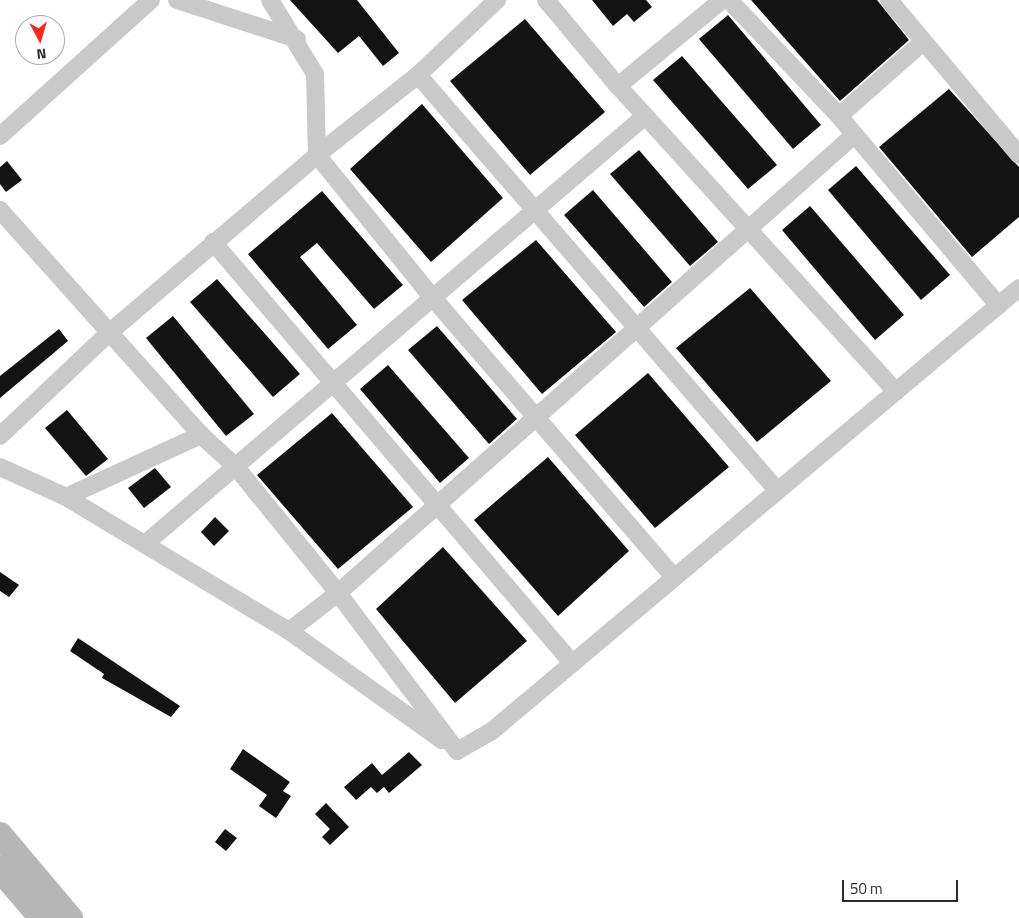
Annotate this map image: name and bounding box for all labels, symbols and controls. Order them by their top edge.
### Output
north arrow [15,15,65,65]
text: N [36,43,47,65]
scale bar [844,870,960,902]
text: 50 m [850,877,883,900]

